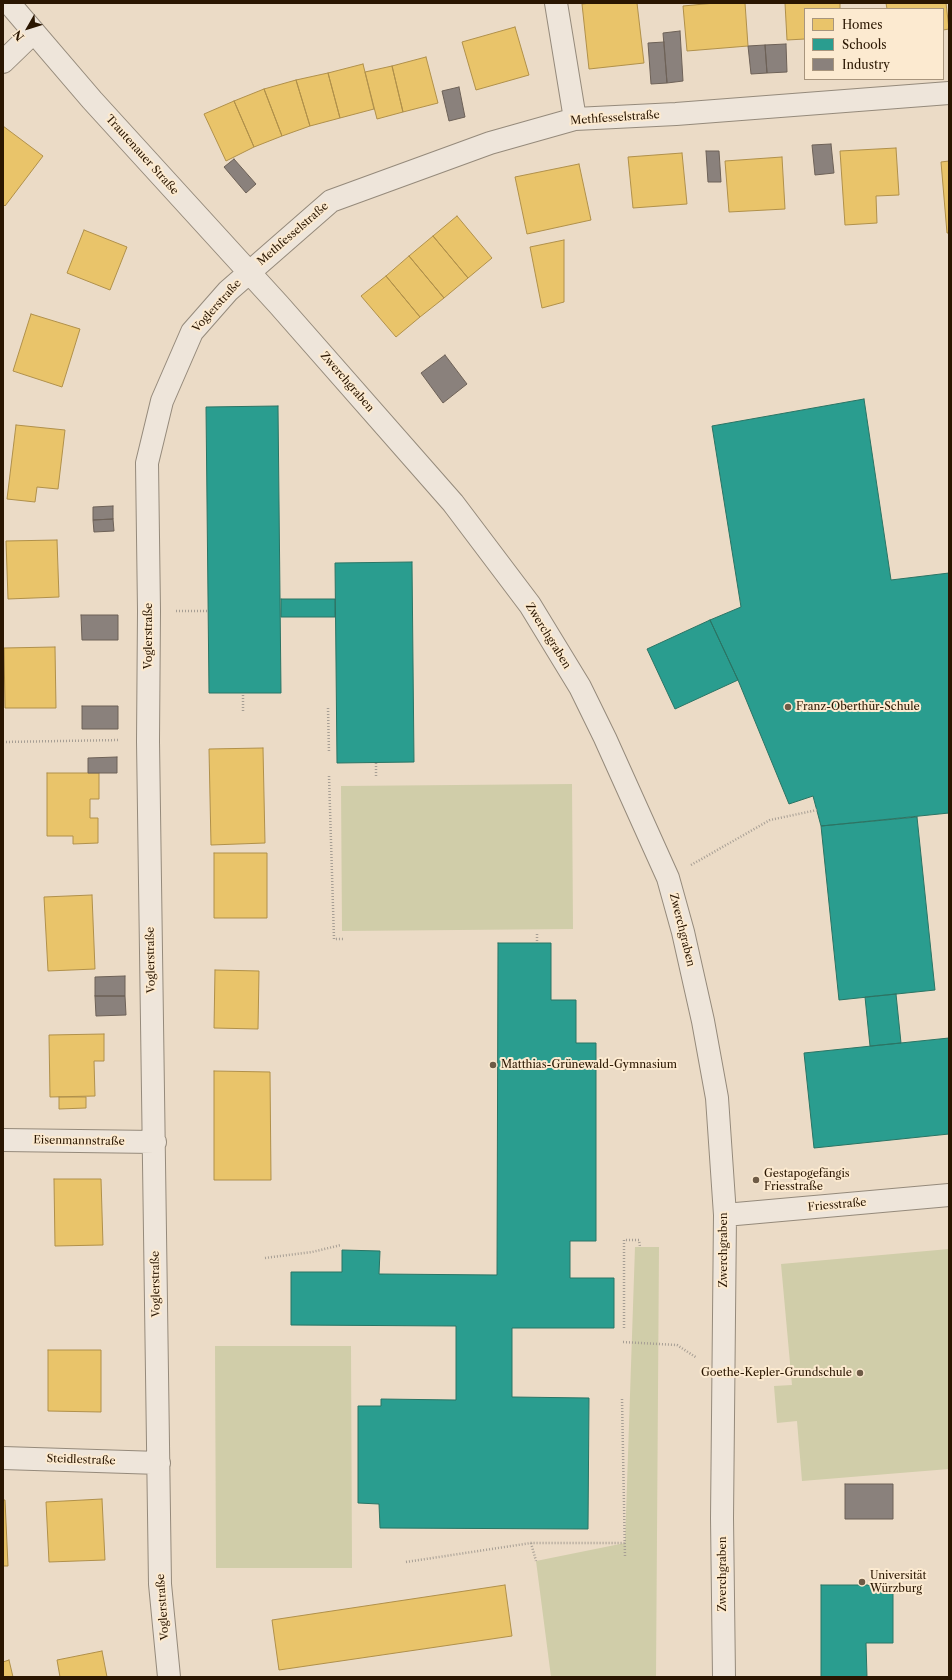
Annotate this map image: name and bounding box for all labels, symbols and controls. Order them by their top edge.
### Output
north arrow [8,8,48,48]
legend [804,8,944,80]
text: Homes [842,17,882,32]
text: N [10,27,27,44]
text: Schools [842,37,887,52]
text: Industry [842,57,890,72]
street label: Methfesselstraße [570,108,660,128]
street label: Trautenauer Straße [103,112,181,198]
street label: Methfesselstraße [255,200,331,268]
street label: Voglerstraße [190,277,244,335]
street label: Zwerchgraben [317,349,377,415]
street label: Zwerchgraben [523,601,573,671]
street label: Voglerstraße [142,603,156,669]
place label: Franz-Oberthür-Schule [796,700,920,714]
marker: Franz-Oberthür-Schule [783,702,793,712]
street label: Zwerchgraben [667,892,697,968]
street label: Voglerstraße [144,927,158,993]
place label: Matthias-Grünewald-Gymnasium [501,1058,677,1072]
marker: Matthias-Grünewald-Gymnasium [488,1060,498,1070]
street label: Eisenmannstraße [33,1134,125,1148]
place label: Gestapogefängis Friesstraße [764,1167,850,1193]
marker: Gestapogefängis Friesstraße [751,1175,761,1185]
street label: Friesstraße [807,1196,867,1214]
street label: Zwerchgraben [717,1212,731,1288]
street label: Voglerstraße [149,1251,163,1317]
place label: Goethe-Kepler-Grundschule [701,1366,852,1380]
marker: Goethe-Kepler-Grundschule [855,1368,865,1378]
street label: Steidlestraße [46,1452,116,1468]
street label: Zwerchgraben [716,1536,730,1612]
place label: Universität Würzburg [870,1569,926,1595]
street label: Voglerstraße [154,1573,172,1641]
marker: Universität Würzburg [857,1577,867,1587]

